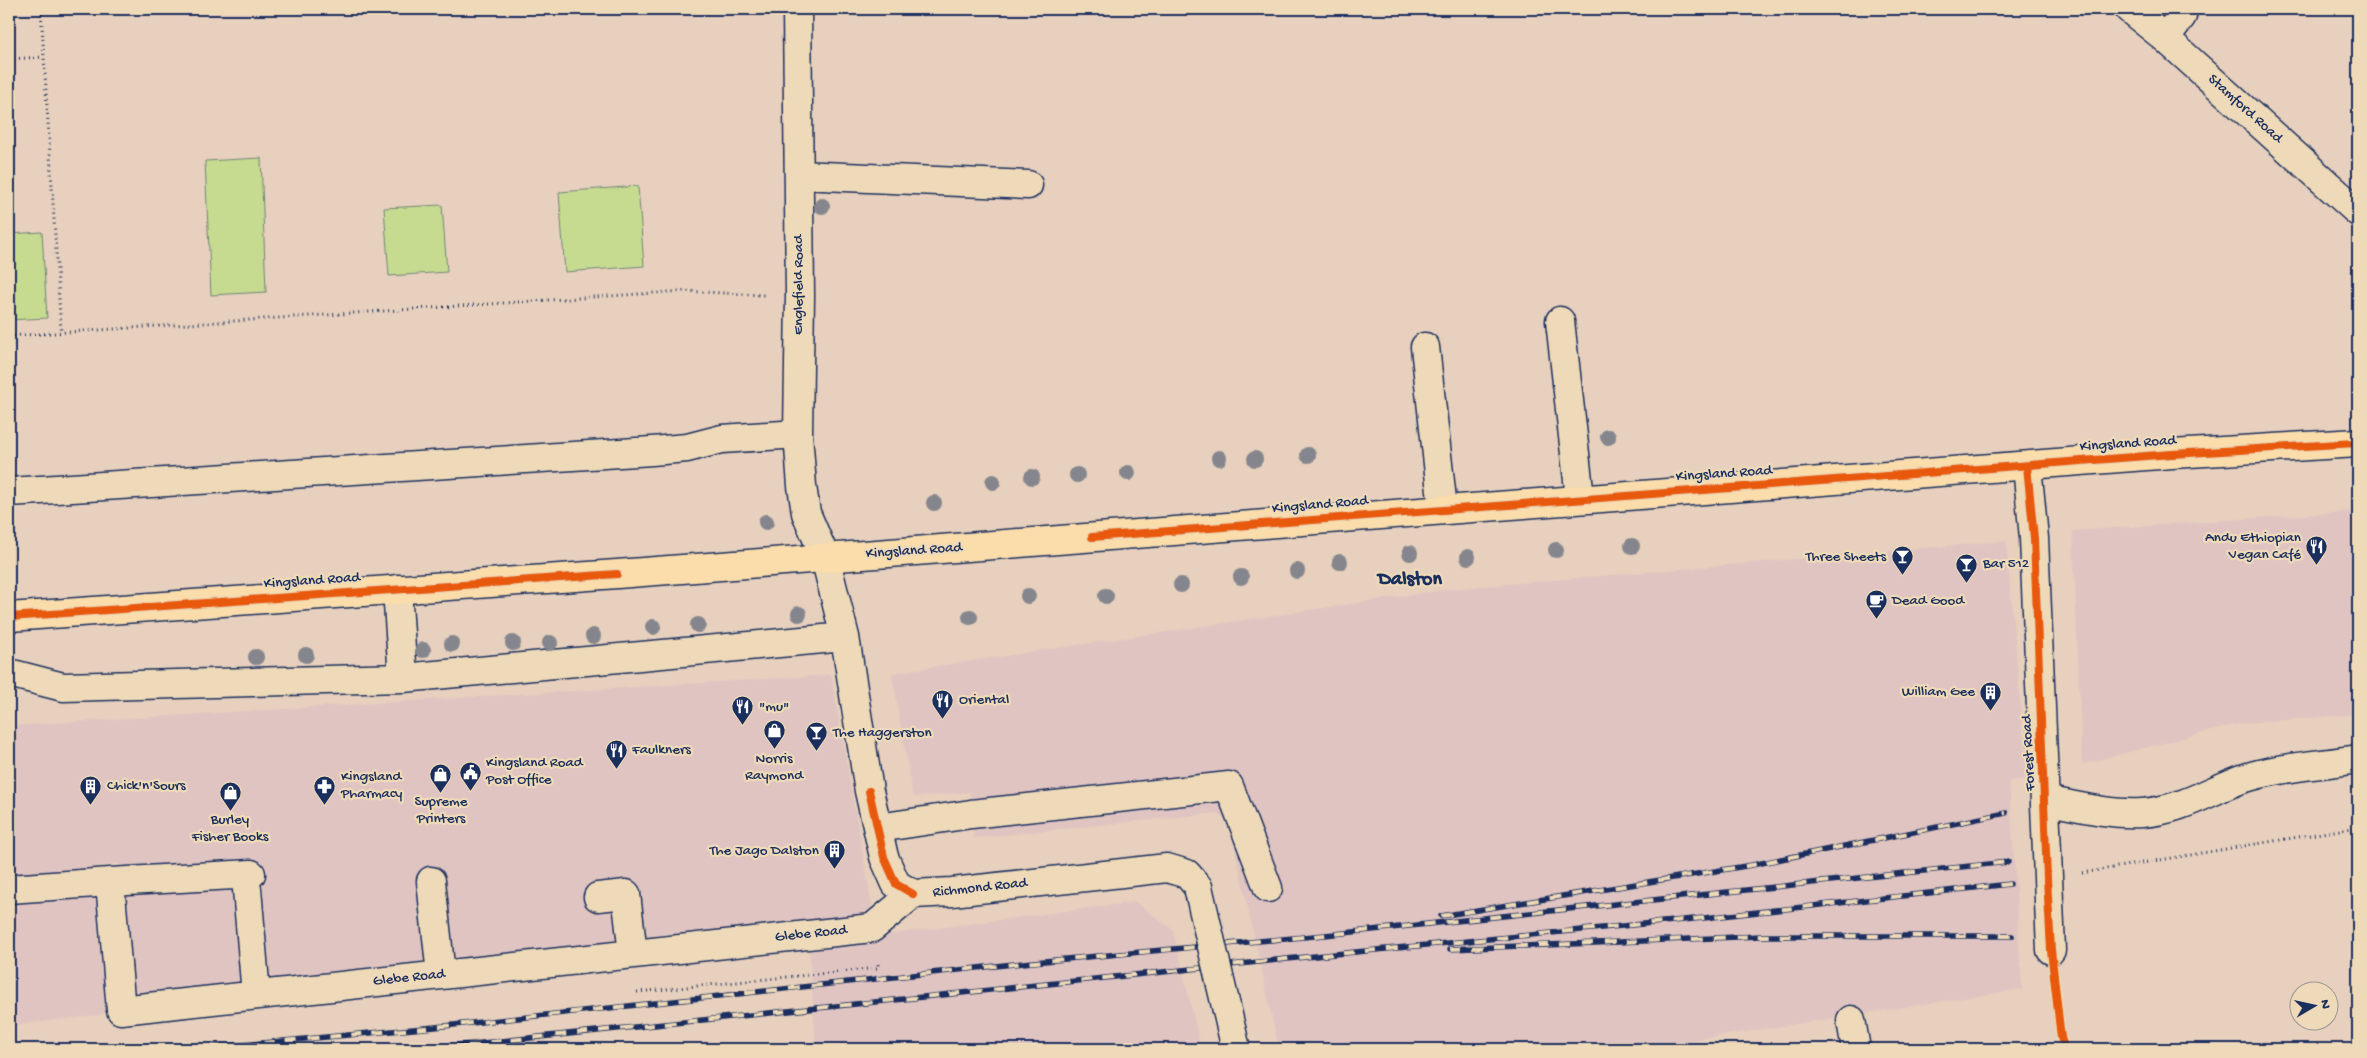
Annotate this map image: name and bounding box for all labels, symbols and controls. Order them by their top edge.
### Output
street label: Stamford Road [2204,71,2287,148]
street label: Englefield Road [790,234,808,335]
street label: Kingsland Road [2079,432,2178,456]
street label: Kingsland Road [1675,462,1774,486]
street label: Kingsland Road [1271,492,1370,518]
place label: Andu Ethiopian Vegan Café [2205,529,2301,564]
restaurant icon: Andu Ethiopian Vegan Café [2305,535,2329,566]
street label: Kingsland Road [865,539,964,563]
bar icon: Three Sheets [1890,545,1914,576]
place label: Three Sheets [1805,548,1886,566]
bar icon: Bar 512 [1955,552,1979,583]
place label: Bar 512 [1982,555,2029,573]
street label: Kingsland Road [263,569,362,593]
district label: Dalston [1376,569,1442,592]
cafe icon: Dead Good [1864,589,1888,620]
place label: Dead Good [1891,592,1965,610]
building icon: William Gee [1979,680,2003,711]
place label: William Gee [1902,683,1975,701]
restaurant icon: Oriental [931,688,955,719]
place label: Oriental [959,691,1009,709]
restaurant icon: "mu" [731,695,755,726]
place label: "mu" [759,698,789,716]
street label: Forest Road [2018,713,2040,793]
shop icon: Norris Raymond [762,719,786,750]
bar icon: The Haggerston [805,721,829,752]
place label: The Haggerston [832,724,932,742]
restaurant icon: Faulkners [604,738,628,769]
place label: Faulkners [631,741,691,759]
place label: Norris Raymond [745,750,804,785]
place label: Kingsland Road Post Office [485,754,584,789]
public building icon: Kingsland Road Post Office [458,760,482,791]
shop icon: Supreme Printers [429,762,453,793]
place label: Kingsland Pharmacy [340,768,403,803]
building icon: Chick'n'Sours [79,774,103,805]
pharmacy icon: Kingsland Pharmacy [313,774,337,805]
place label: Chick'n'Sours [107,777,186,795]
shop icon: Burley Fisher Books [218,780,242,811]
place label: Supreme Printers [415,793,468,828]
place label: Burley Fisher Books [191,811,269,846]
building icon: The Jago Dalston [823,839,847,870]
place label: The Jago Dalston [709,842,819,860]
street label: Richmond Road [932,874,1029,902]
street label: Glebe Road [774,921,849,947]
street label: Glebe Road [372,965,447,991]
north arrow [2290,980,2340,1030]
text: N [2315,999,2333,1010]

